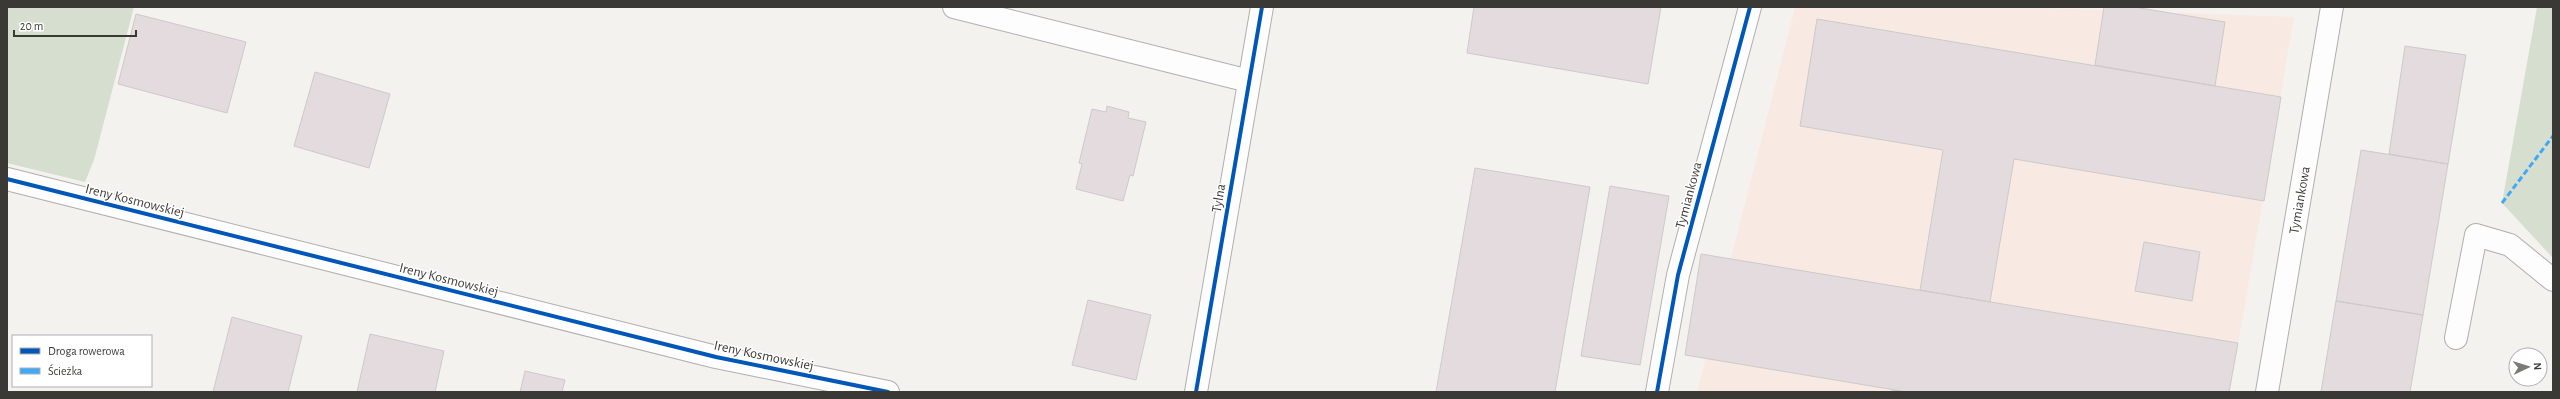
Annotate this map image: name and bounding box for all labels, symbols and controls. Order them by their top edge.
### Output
scale bar [14,12,136,38]
text: 20 m [20,20,43,32]
street label: Tymiankowa [1673,160,1705,230]
street label: Tymiankowa [2287,165,2313,235]
street label: Ireny Kosmowskiej [84,182,186,220]
street label: Tylna [1210,182,1228,214]
street label: Ireny Kosmowskiej [398,261,500,299]
legend [12,335,152,387]
street label: Ireny Kosmowskiej [713,339,815,373]
text: Droga rowerowa [48,345,125,357]
north arrow [2508,347,2548,387]
text: N [2532,362,2543,371]
text: Ścieżka [48,363,83,377]

